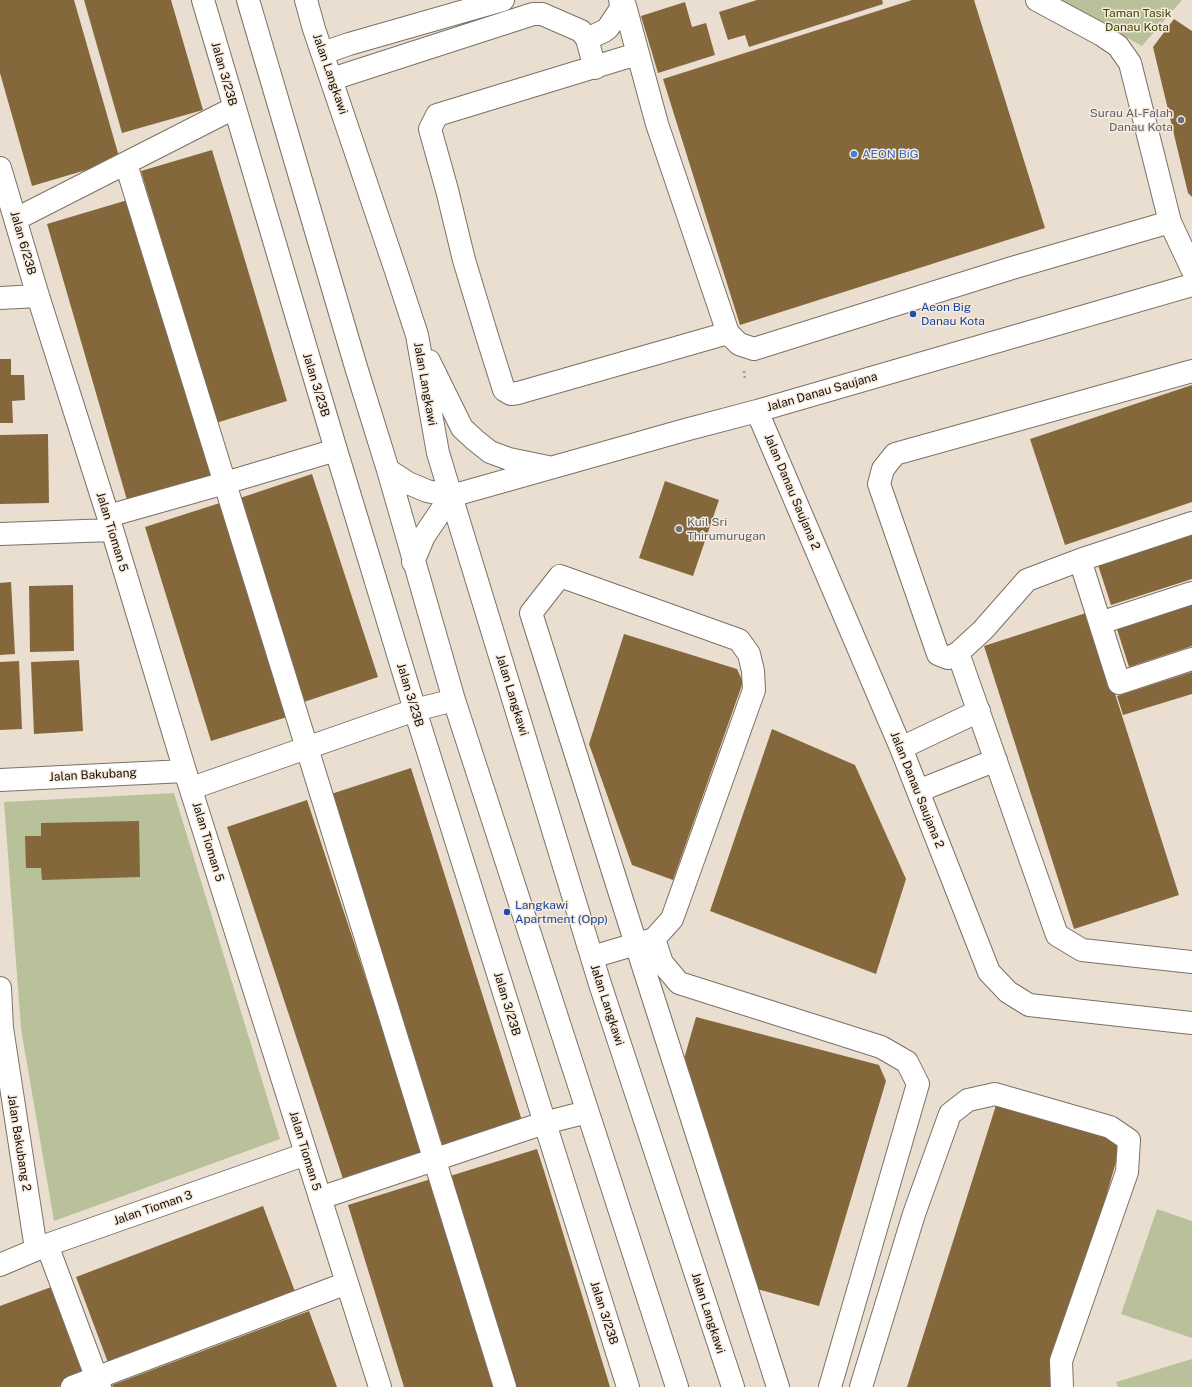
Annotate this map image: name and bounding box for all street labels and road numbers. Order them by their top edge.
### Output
street label: Jalan Langkawi [309,32,351,116]
street label: Jalan 3/23B [208,40,240,108]
street label: Jalan 6/23B [7,209,39,277]
street label: Jalan Langkawi [411,341,439,427]
street label: Jalan 3/23B [299,351,333,419]
street label: Jalan Danau Saujana [765,369,879,415]
street label: Jalan Danau Saujana 2 [761,432,823,552]
street label: Jalan Tioman 5 [93,490,131,574]
street label: Jalan Langkawi [493,653,531,737]
street label: Jalan 3/23B [393,661,427,729]
street label: Jalan Danau Saujana 2 [887,729,947,851]
street label: Jalan Bakubang [49,766,137,784]
street label: Jalan Tioman 5 [189,800,227,884]
street label: Jalan Langkawi [587,963,627,1047]
street label: Jalan 3/23B [490,970,524,1038]
street label: Jalan Bakubang 2 [4,1094,34,1192]
street label: Jalan Tioman 5 [286,1109,324,1193]
street label: Jalan Tioman 3 [112,1188,194,1228]
street label: Jalan Langkawi [688,1271,728,1355]
street label: Jalan 3/23B [587,1279,621,1347]

